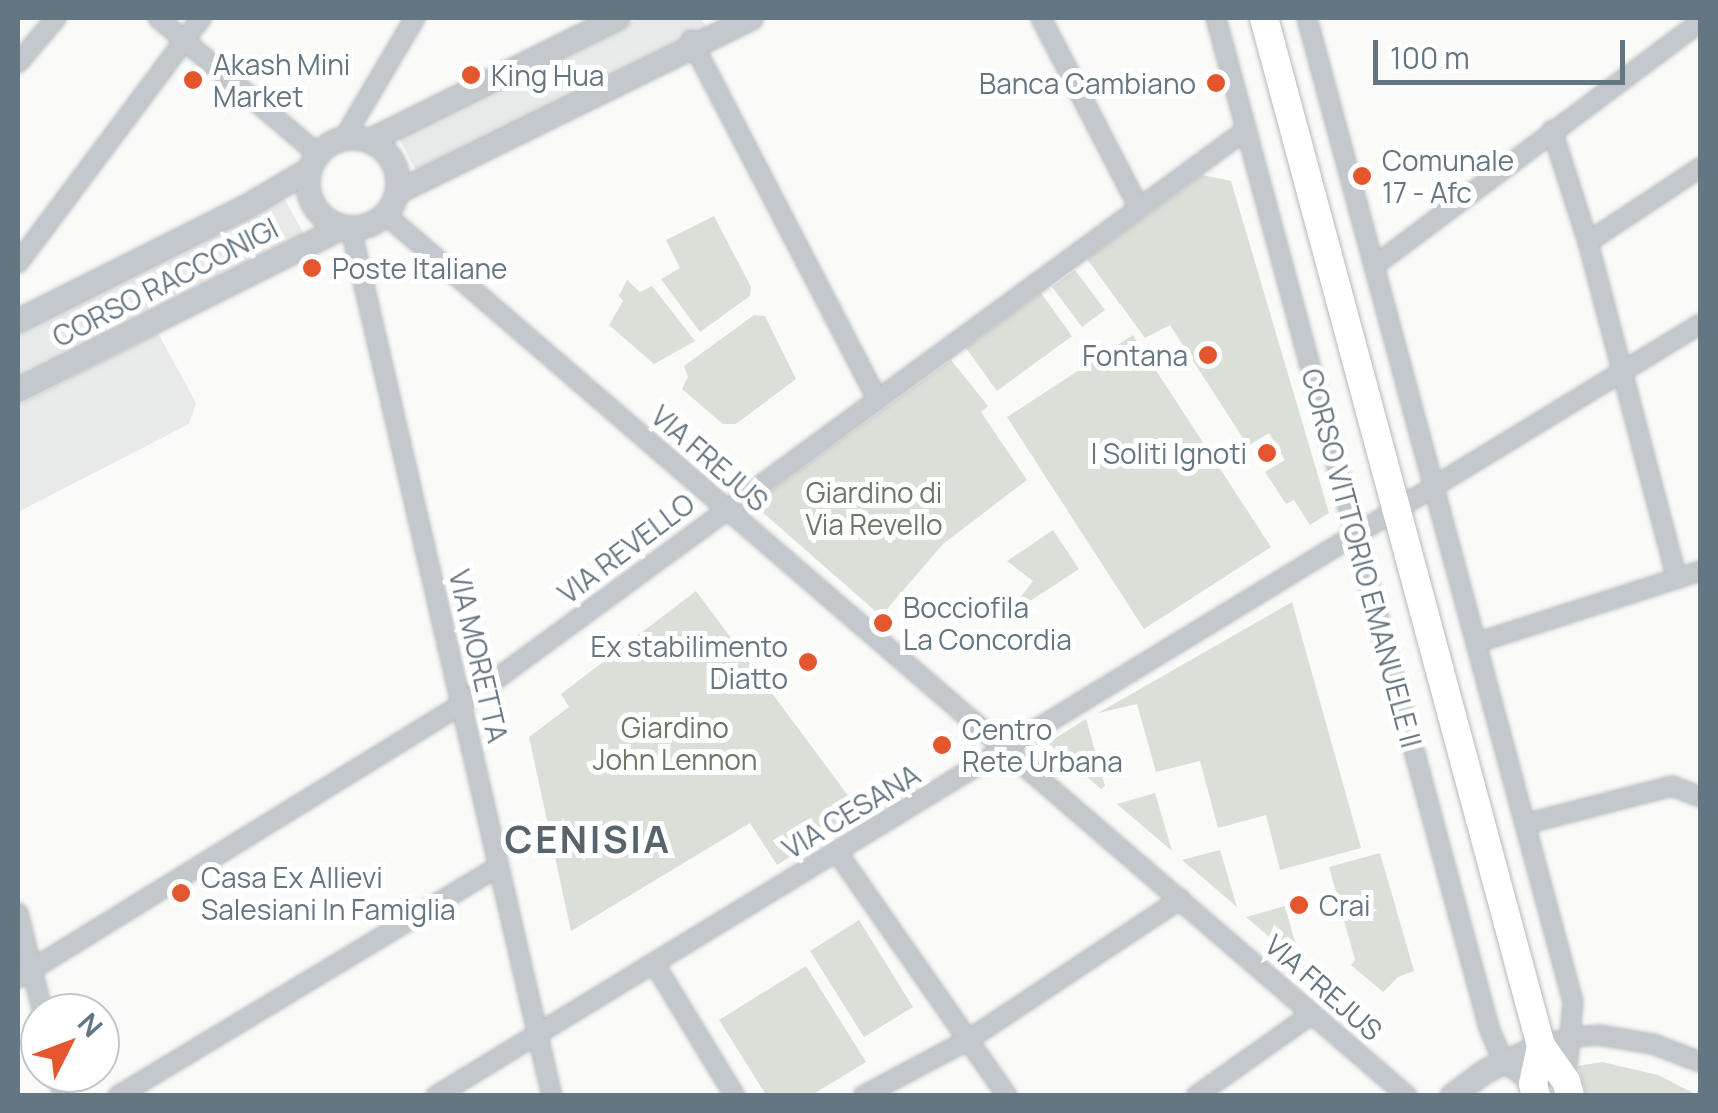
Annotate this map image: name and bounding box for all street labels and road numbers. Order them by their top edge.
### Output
street label: CORSO RACCONIGI [47,211,283,353]
street label: CORSO VITTORIO EMANUELE II [1295,365,1429,751]
street label: VIA FREJUS [645,398,775,518]
street label: VIA REVELLO [551,486,701,610]
street label: VIA MORETTA [443,566,515,746]
street label: VIA CESANA [776,757,926,865]
street label: VIA FREJUS [1259,927,1389,1047]

